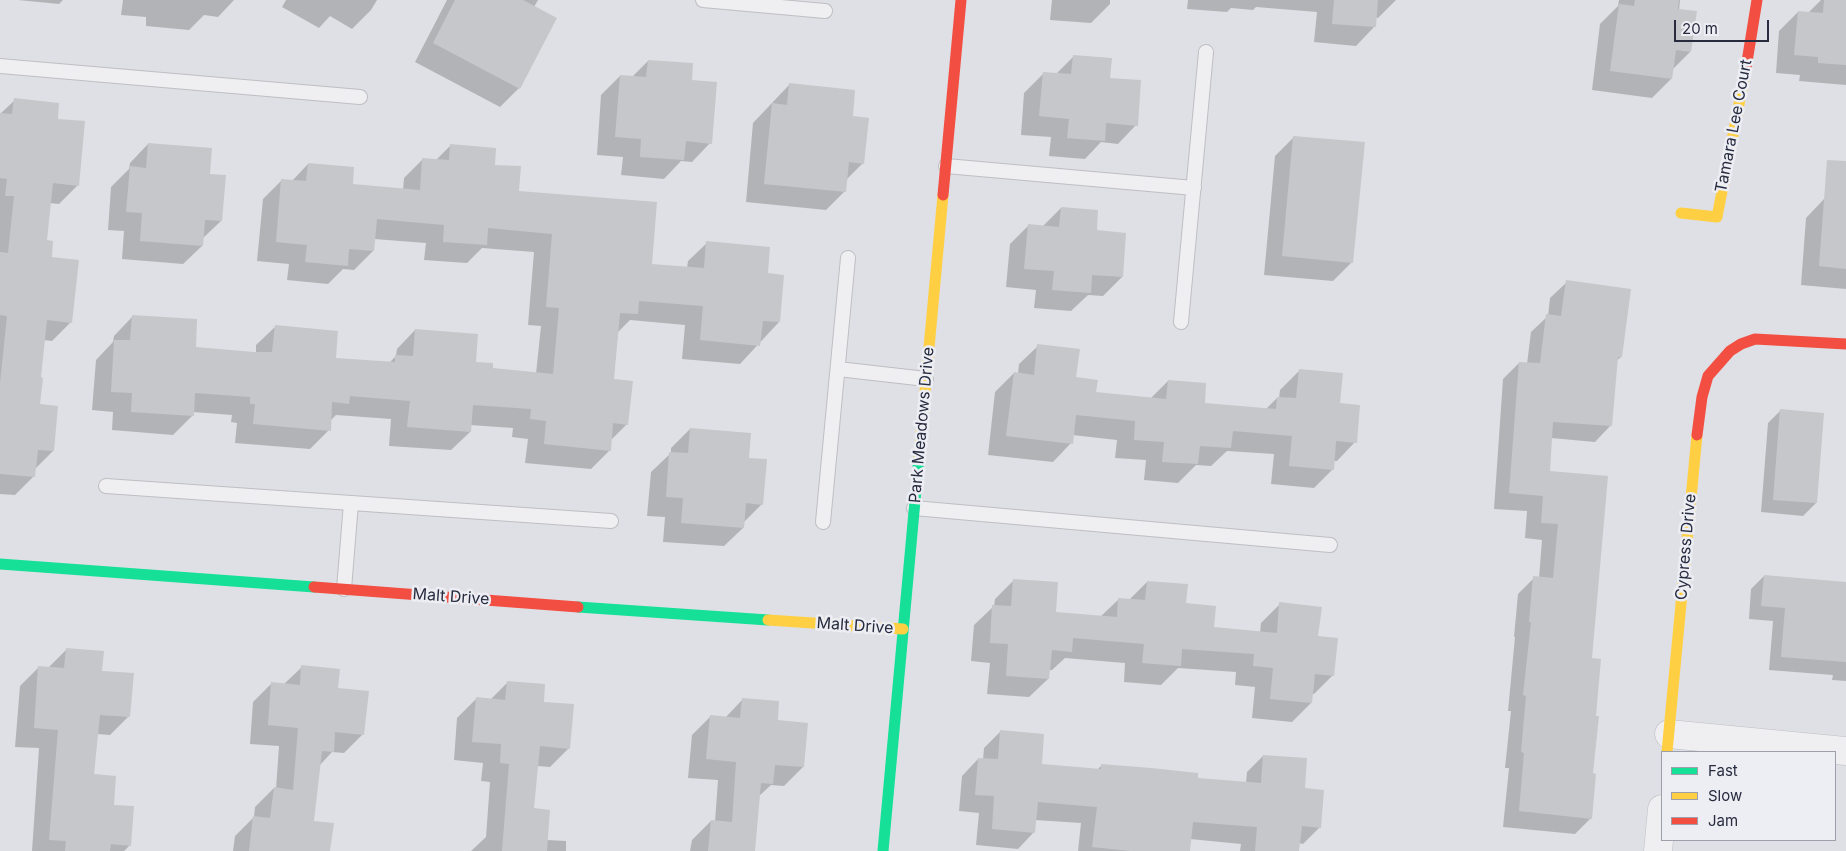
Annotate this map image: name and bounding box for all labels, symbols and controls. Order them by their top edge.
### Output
scale bar [1676,10,1771,42]
text: 20 m [1682,19,1718,38]
street label: Tamara Lee Court [1712,58,1756,194]
street label: Park Meadows Drive [906,346,938,504]
street label: Cypress Drive [1672,493,1700,601]
street label: Malt Drive [412,585,490,609]
street label: Malt Drive [816,614,894,638]
legend [1661,751,1836,841]
text: Fast [1708,761,1738,780]
text: Slow [1708,786,1742,805]
text: Jam [1708,811,1738,830]

